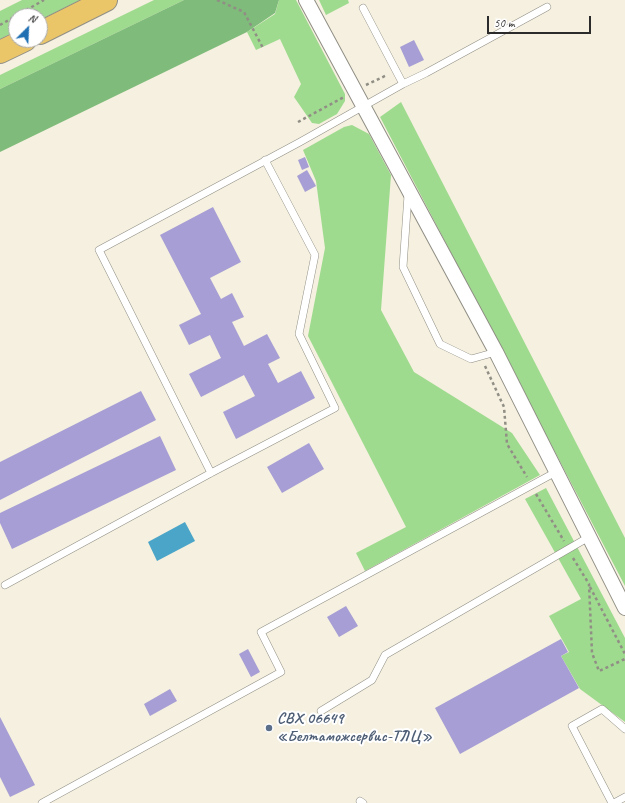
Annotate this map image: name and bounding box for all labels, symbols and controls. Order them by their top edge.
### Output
north arrow [8,8,48,48]
scale bar [489,8,593,34]
text: N [27,10,38,26]
text: 50 m [494,15,514,31]
place label: СВХ 06649 «Белтаможсервис-ТЛЦ» [277,709,432,747]
marker: СВХ 06649 «Белтаможсервис-ТЛЦ» [264,723,274,733]

